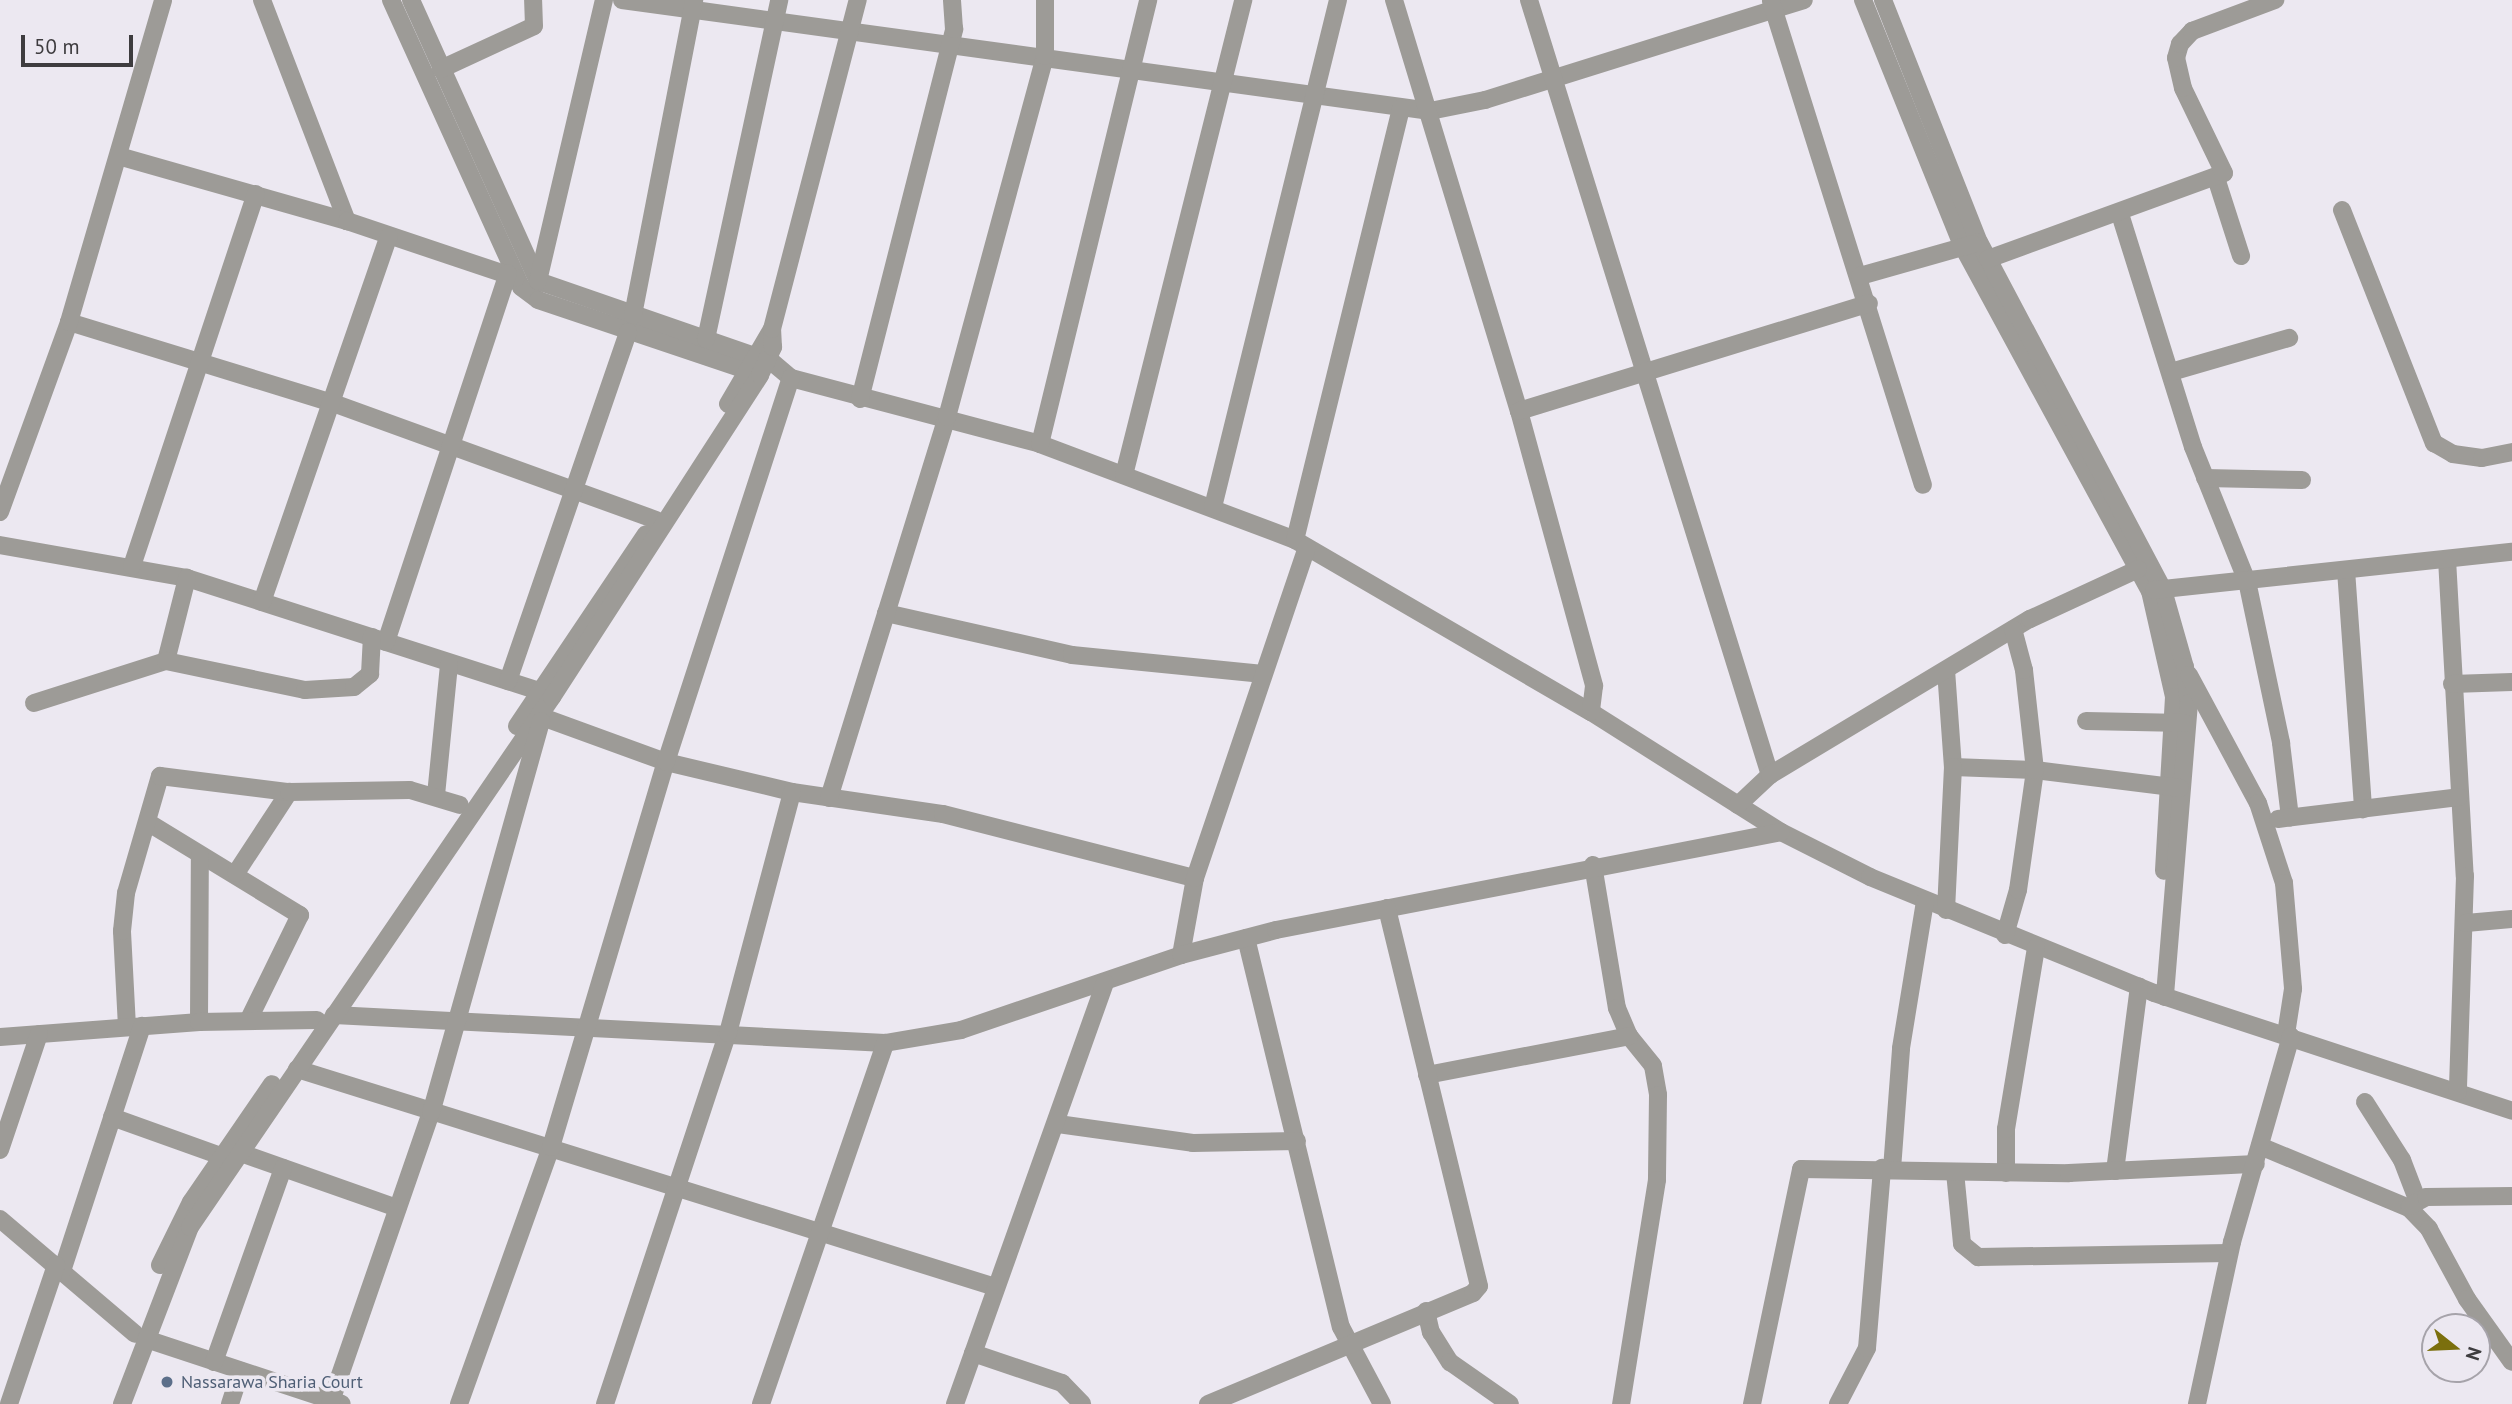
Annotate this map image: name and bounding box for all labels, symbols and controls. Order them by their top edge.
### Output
scale bar [24,21,136,65]
text: 50 m [34,33,80,60]
north arrow [2421,1313,2491,1383]
text: N [2461,1344,2487,1364]
place label: Nassarawa Sharia Court [181,1371,363,1393]
marker: Nassarawa Sharia Court [159,1374,175,1390]

